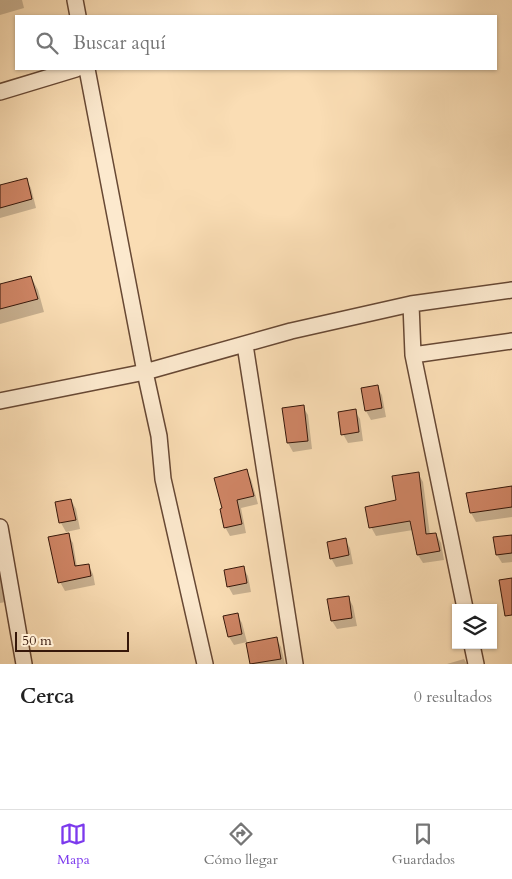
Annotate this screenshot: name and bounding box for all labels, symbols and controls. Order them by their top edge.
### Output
search box [15,15,497,70]
icon: search [33,29,61,57]
text: Buscar aquí [73,30,166,56]
map controls [452,604,497,649]
button: layers [452,604,497,649]
scale bar [15,629,129,652]
text: 50 m [22,631,52,650]
text: Cerca [20,682,74,711]
text: 0 resultados [414,686,492,708]
tab: Mapa [57,820,90,869]
tab: Cómo llegar [204,820,278,869]
tab: Guardados [392,820,455,869]

